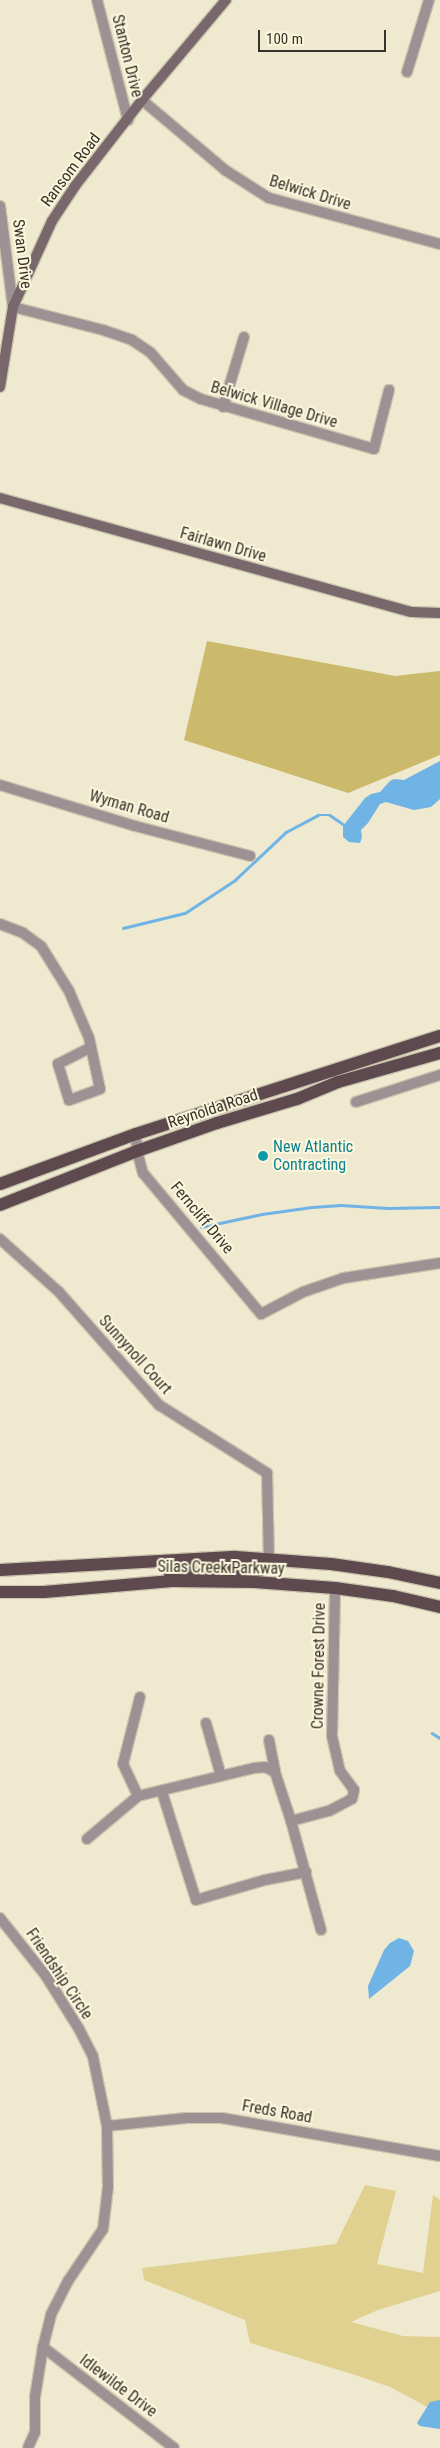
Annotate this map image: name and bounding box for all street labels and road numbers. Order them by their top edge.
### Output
street label: Stanton Drive [107,13,147,99]
street label: Ransom Road [37,129,105,211]
street label: Belwick Drive [267,172,353,214]
street label: Swan Drive [8,218,36,290]
street label: Belwick Village Drive [208,378,340,432]
street label: Fairlawn Drive [178,524,268,566]
street label: Wyman Road [87,786,171,828]
street label: Reynolda Road [166,1085,260,1133]
street label: Ferncliff Drive [166,1178,238,1258]
street label: Sunnynoll Court [94,1311,176,1399]
street label: Silas Creek Parkway [157,1557,285,1579]
street label: Crowne Forest Drive [308,1603,330,1729]
street label: Friendship Circle [22,1925,96,2023]
street label: Freds Road [240,2096,314,2128]
street label: Idlewilde Drive [76,2351,160,2421]

